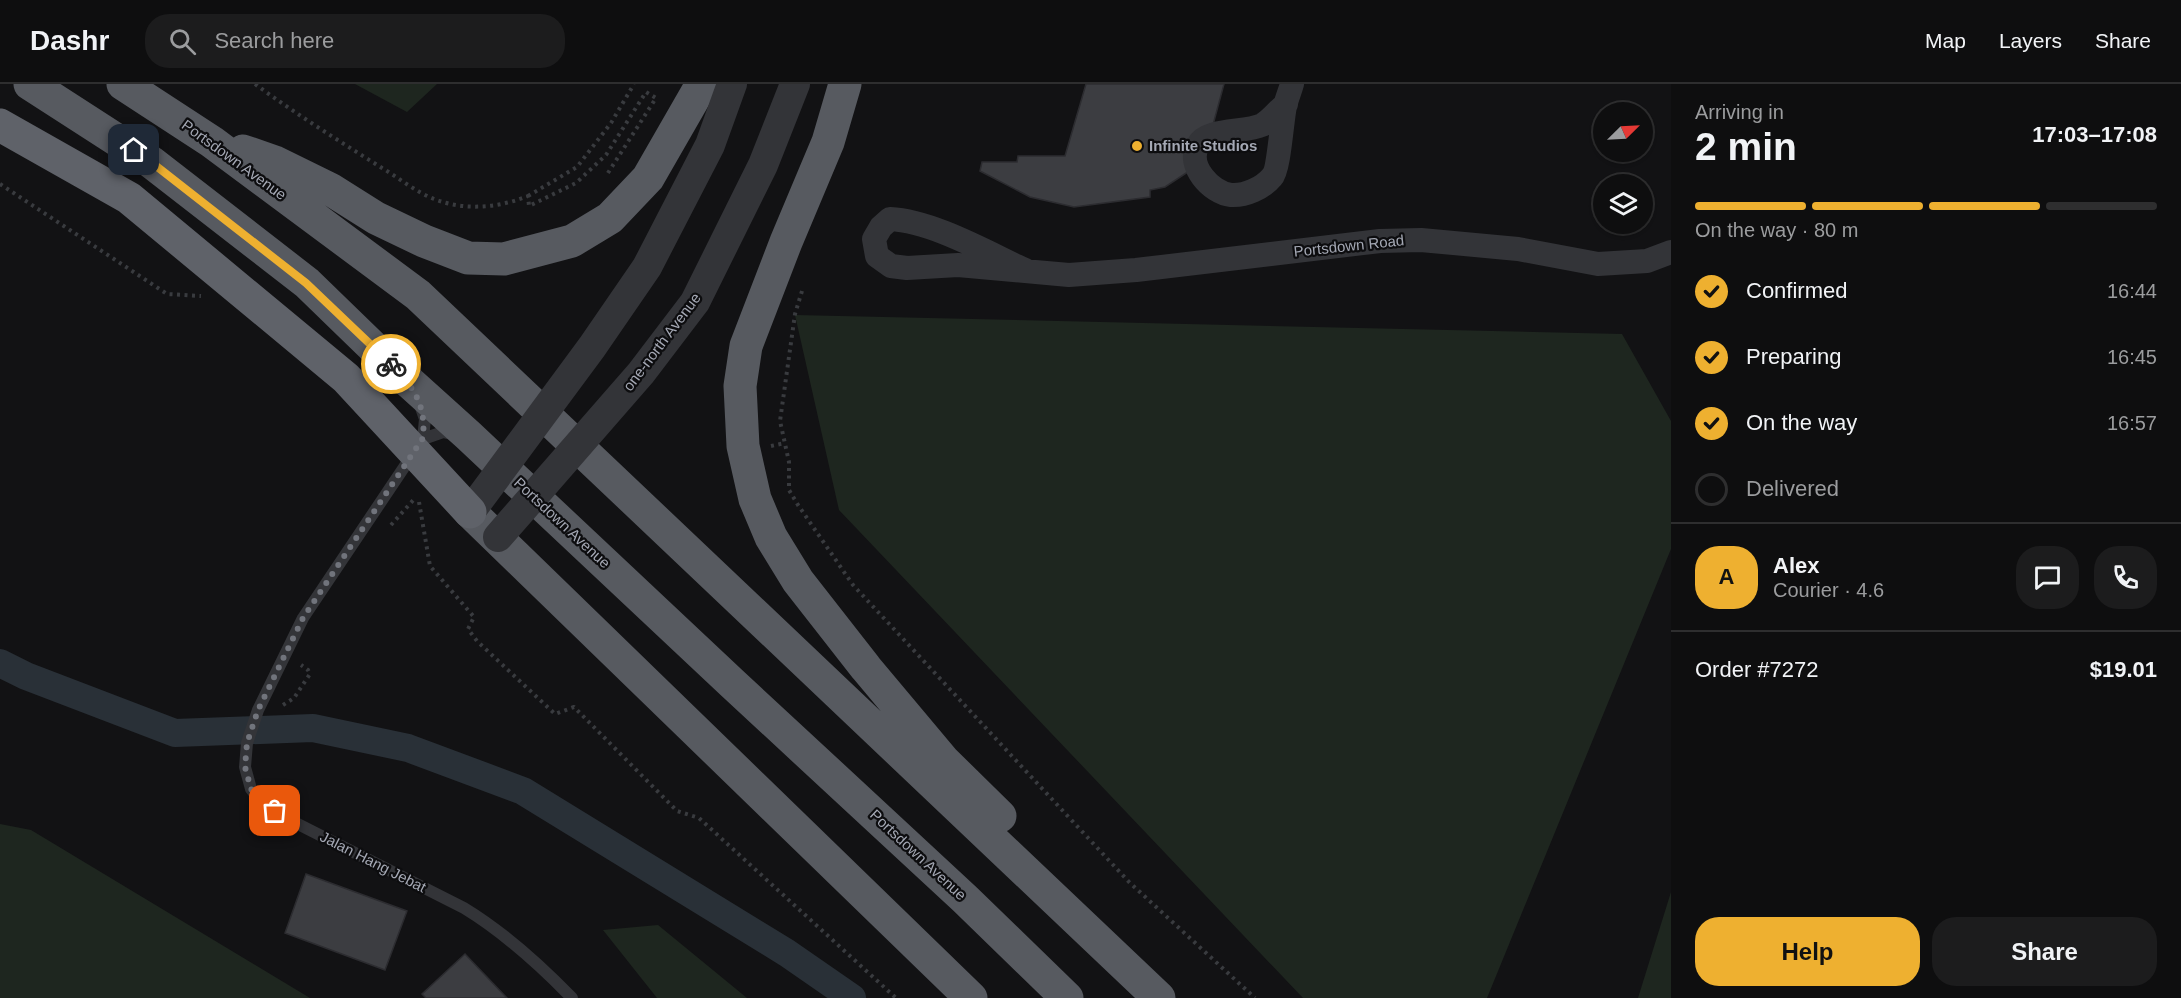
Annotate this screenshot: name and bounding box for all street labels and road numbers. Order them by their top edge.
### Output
street label: Portsdown Avenue [179,116,290,203]
street label: Portsdown Road [1293,231,1405,260]
street label: one-north Avenue [619,289,704,394]
street label: Portsdown Avenue [511,474,614,571]
street label: Portsdown Avenue [867,806,970,903]
street label: Jalan Hang Jebat [317,827,430,896]

